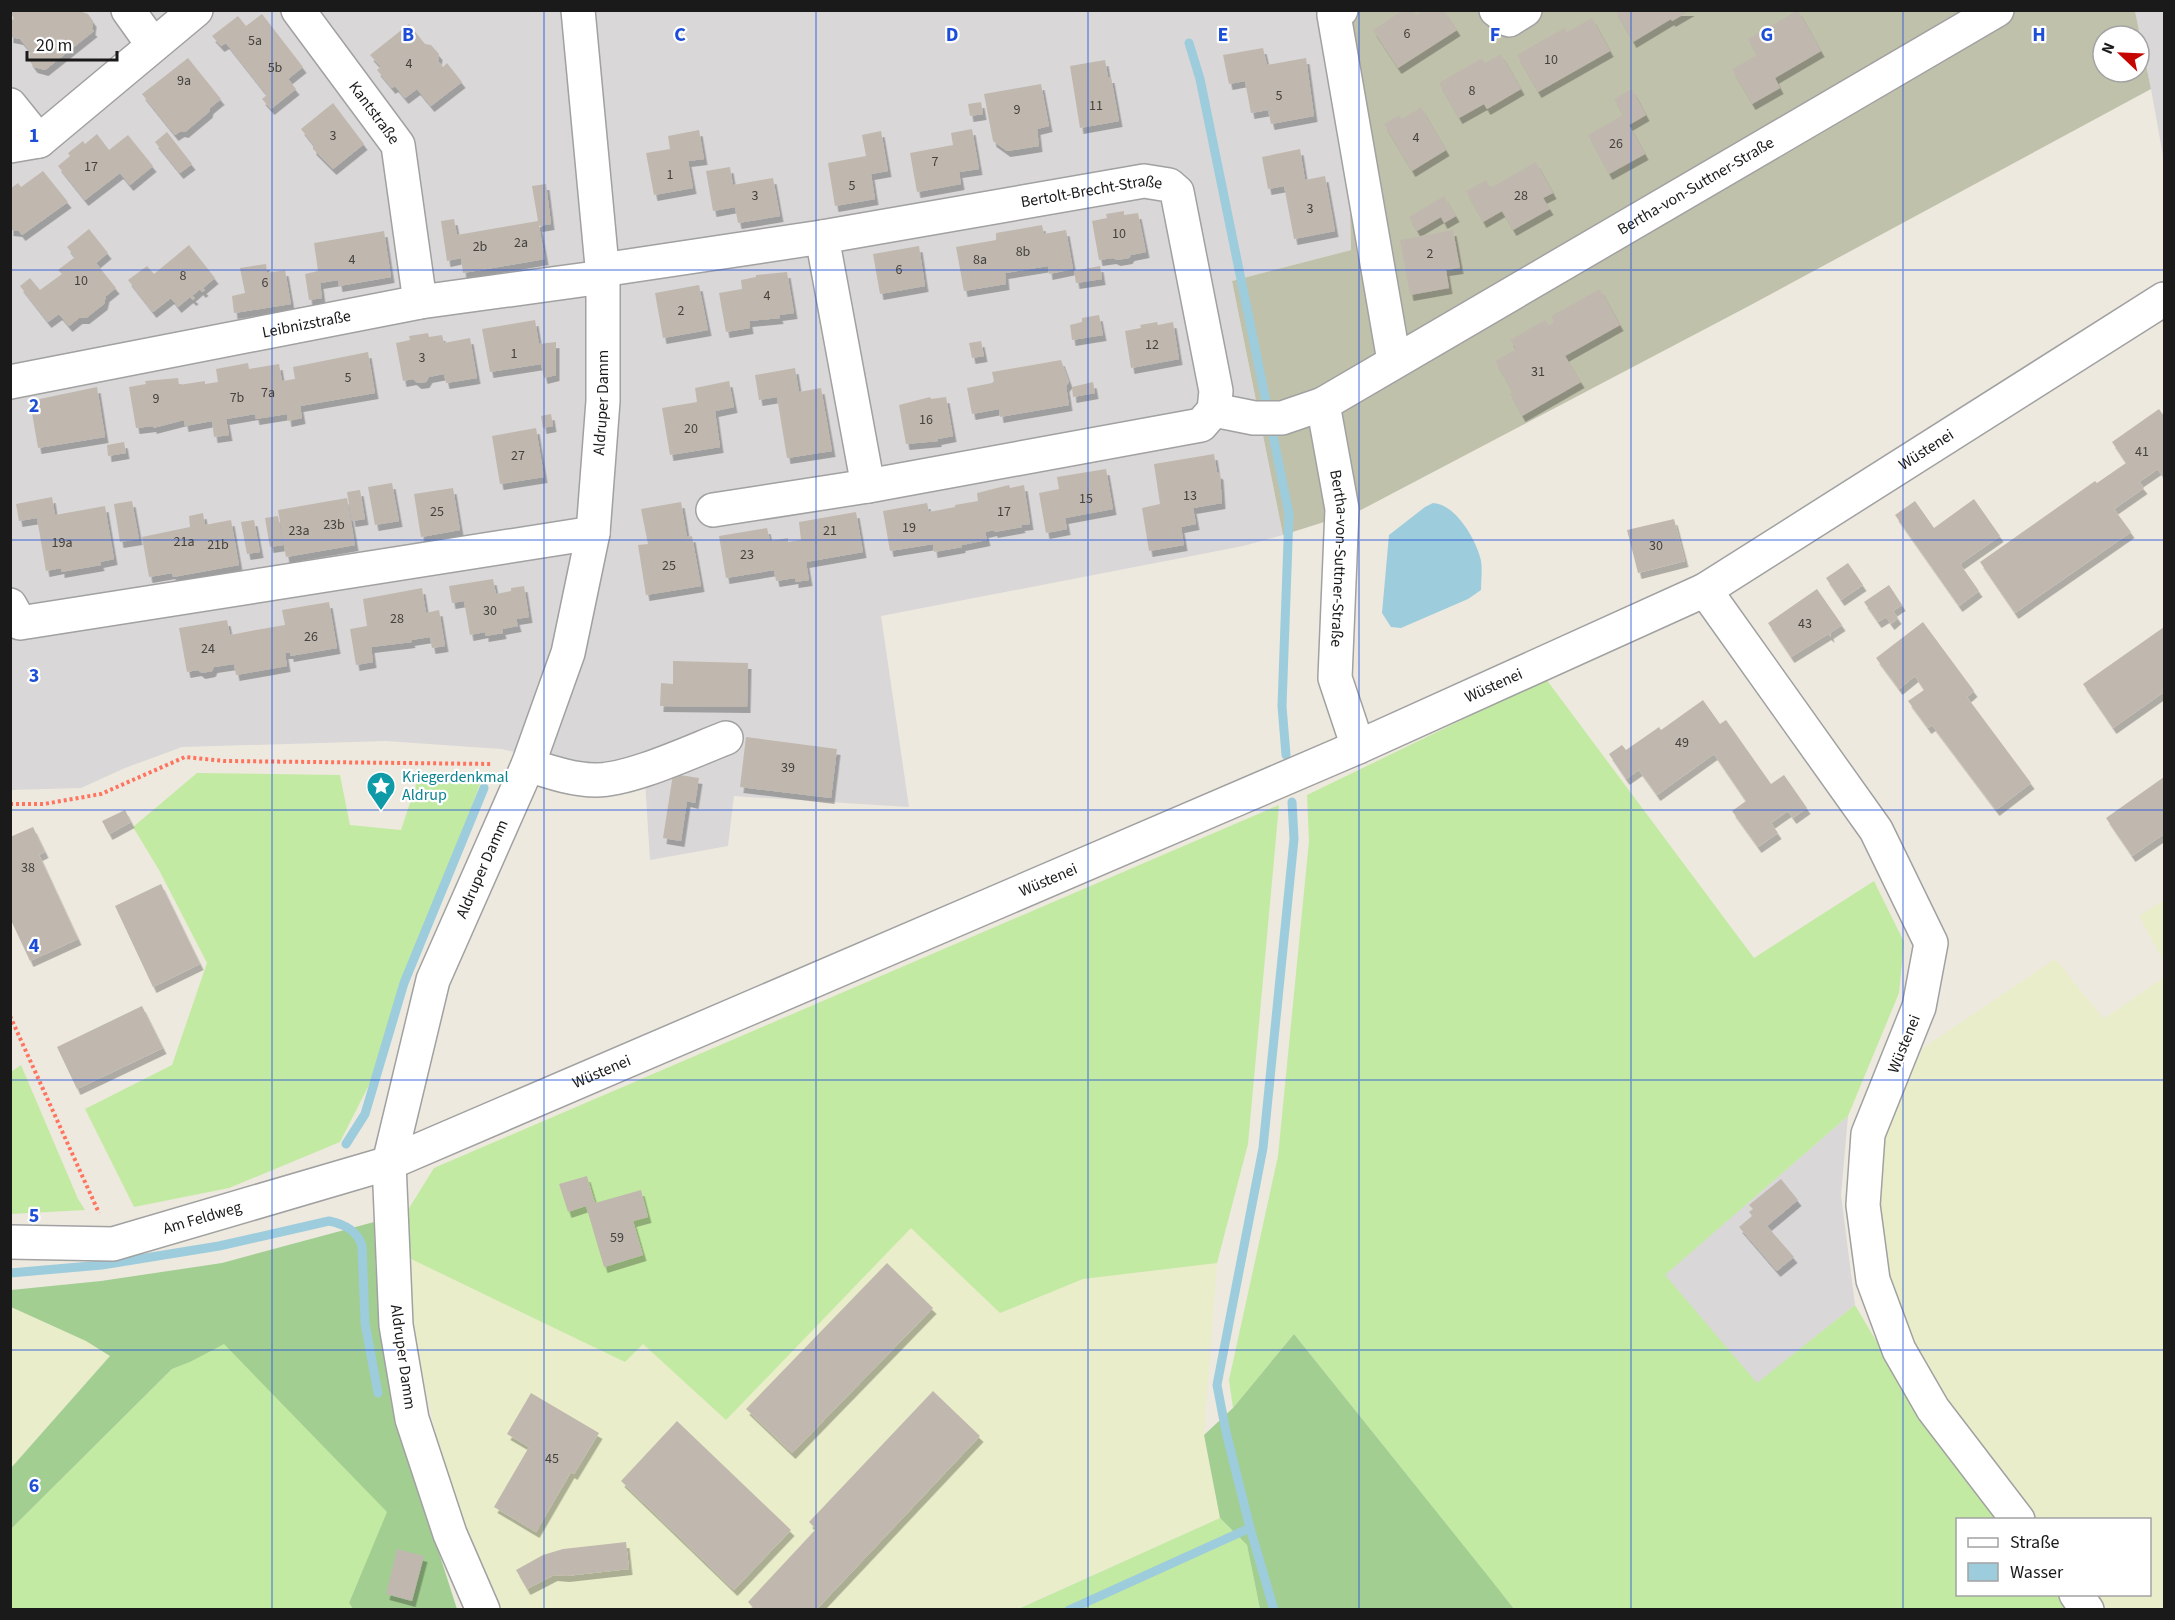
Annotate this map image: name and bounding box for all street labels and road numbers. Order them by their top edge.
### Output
street label: Kantstraße [343,77,405,149]
street label: Bertha-von-Suttner-Straße [1613,132,1778,240]
street label: Bertolt-Brecht-Straße [1019,170,1164,213]
street label: Leibnizstraße [260,305,353,344]
street label: Aldruper Damm [588,350,614,456]
street label: Wüstenei [1894,424,1958,475]
street label: Bertha-von-Suttner-Straße [1324,468,1353,648]
street label: Wüstenei [1461,663,1526,708]
street label: Aldruper Damm [451,816,514,922]
street label: Wüstenei [1016,858,1081,902]
street label: Wüstenei [1882,1011,1926,1077]
street label: Wüstenei [569,1050,634,1094]
street label: Am Feldweg [160,1196,244,1240]
street label: Aldruper Damm [385,1303,421,1411]

